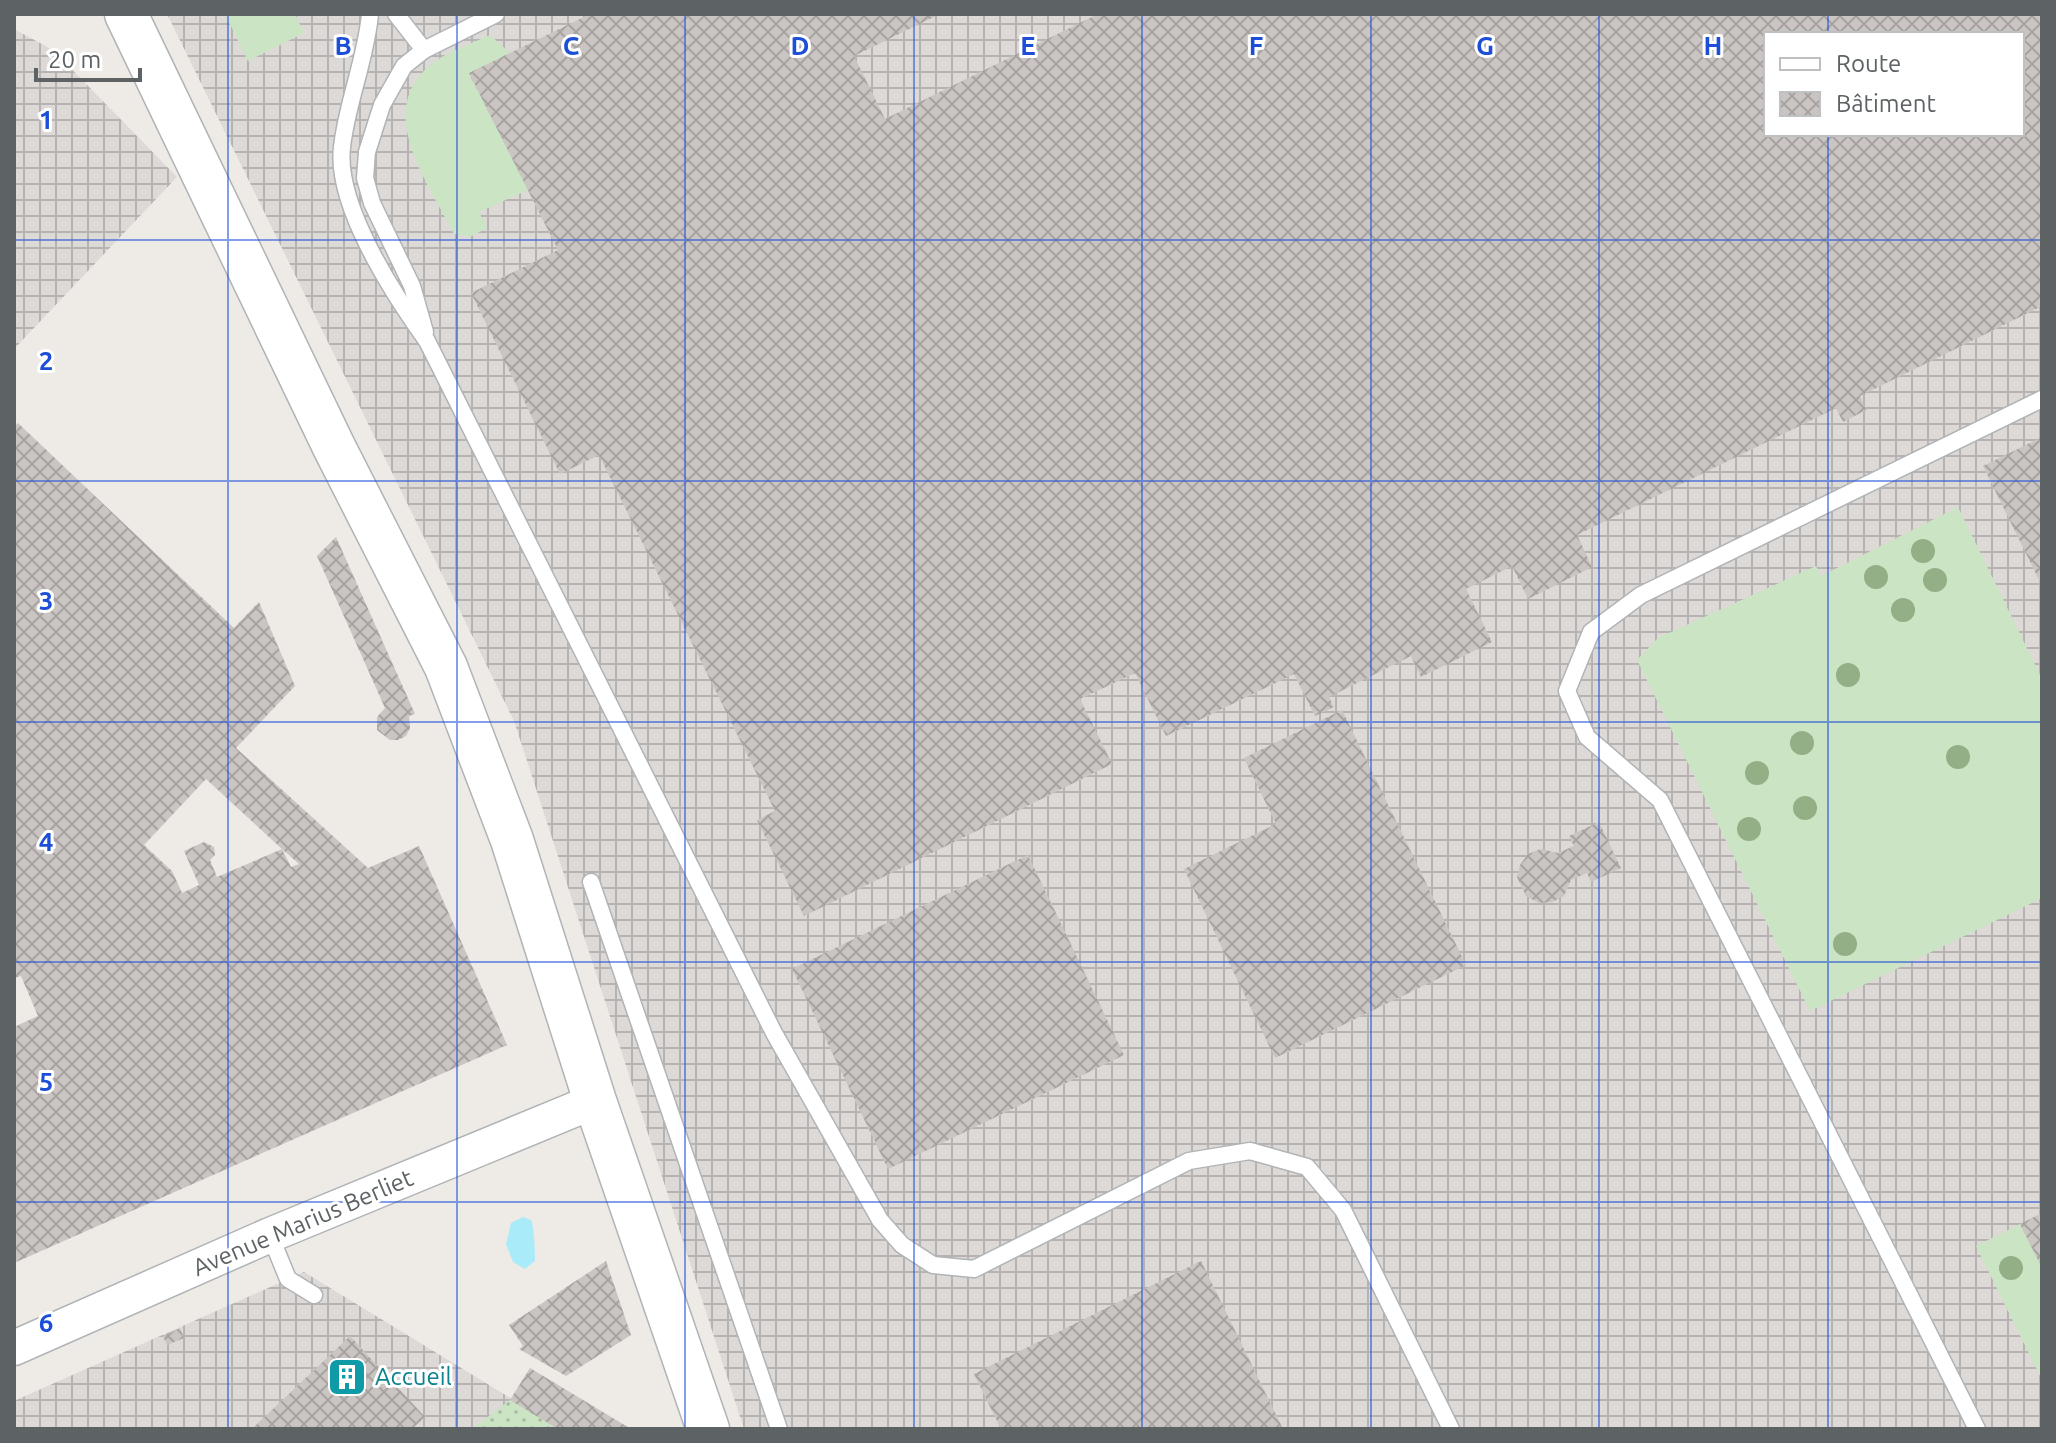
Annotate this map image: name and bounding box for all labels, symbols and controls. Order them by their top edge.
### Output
text: B [334,31,352,60]
text: C [563,31,580,60]
text: D [791,31,809,60]
text: E [1020,31,1036,60]
text: F [1249,31,1263,60]
text: G [1476,31,1494,60]
text: H [1704,31,1722,60]
scale bar [36,32,140,82]
legend [1764,32,2024,136]
text: 20 m [48,46,101,73]
text: Route [1836,50,1901,77]
text: Bâtiment [1836,90,1937,117]
text: 1 [39,105,53,134]
text: 2 [39,346,53,375]
text: 3 [39,586,53,615]
text: 4 [39,827,53,856]
text: 5 [39,1067,53,1096]
street label: Avenue Marius Berliet [189,1164,417,1281]
text: 6 [39,1308,53,1337]
building icon: Accueil [326,1356,368,1398]
place label: Accueil [375,1363,452,1390]

